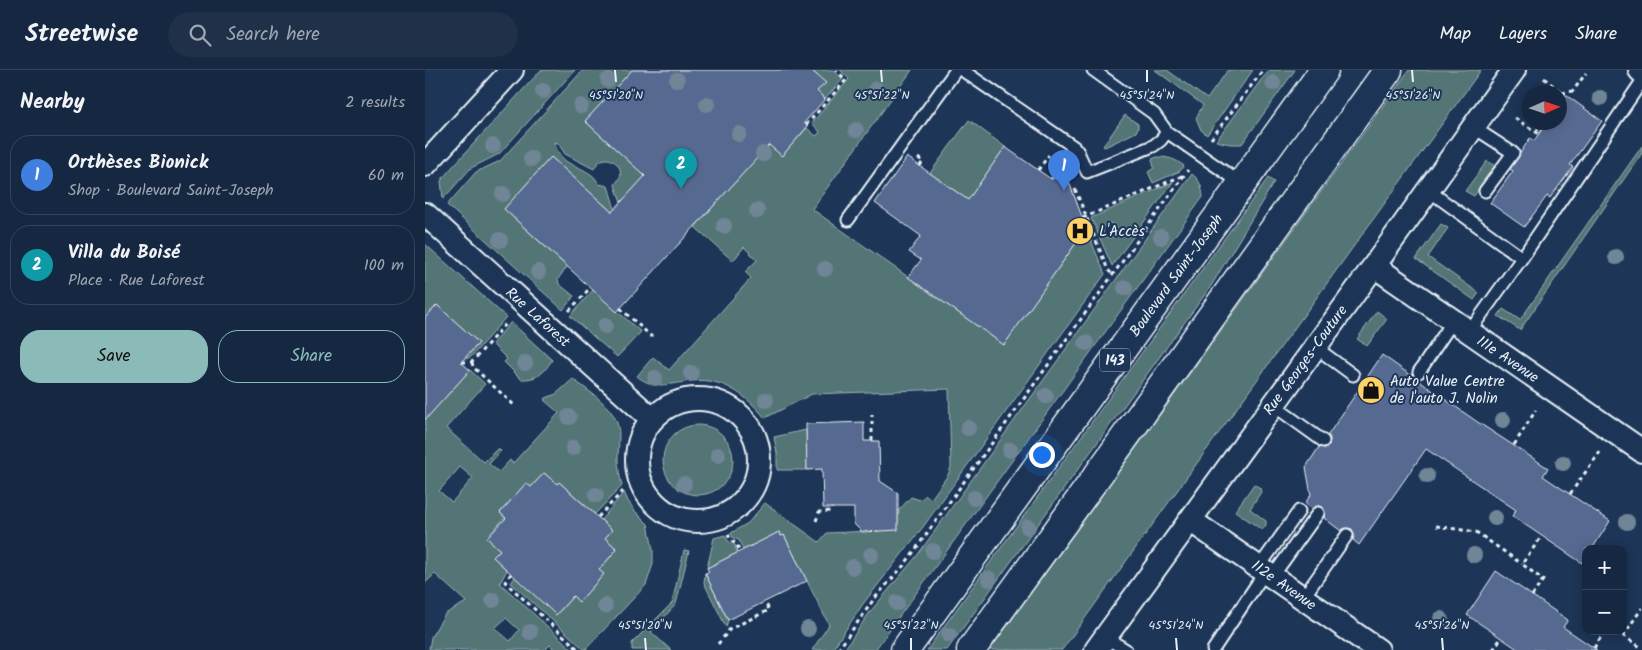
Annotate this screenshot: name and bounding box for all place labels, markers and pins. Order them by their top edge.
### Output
pin: 2 [665,148,697,189]
pin: 1 [1048,150,1080,191]
hospital icon: L'Accès [1065,216,1095,246]
place label: L'Accès [1099,220,1145,244]
place label: Auto Value Centre de l'auto J. Nolin [1390,370,1505,411]
shop icon: Auto Value Centre de l'auto J. Nolin [1356,375,1386,405]

